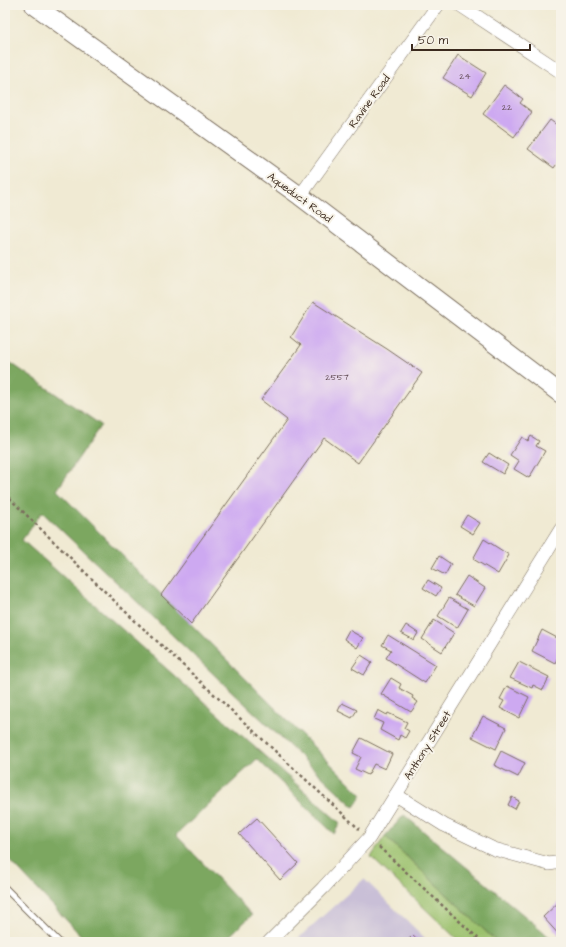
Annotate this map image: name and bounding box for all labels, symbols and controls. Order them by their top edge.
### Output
scale bar [412,26,530,52]
text: 50 m [418,32,449,49]
house number: 24 [459,70,471,83]
street label: Ravine Road [345,72,394,131]
house number: 22 [502,101,513,114]
street label: Aqueduct Road [264,169,335,226]
house number: 2557 [325,371,349,384]
street label: Anthony Street [400,708,456,783]

